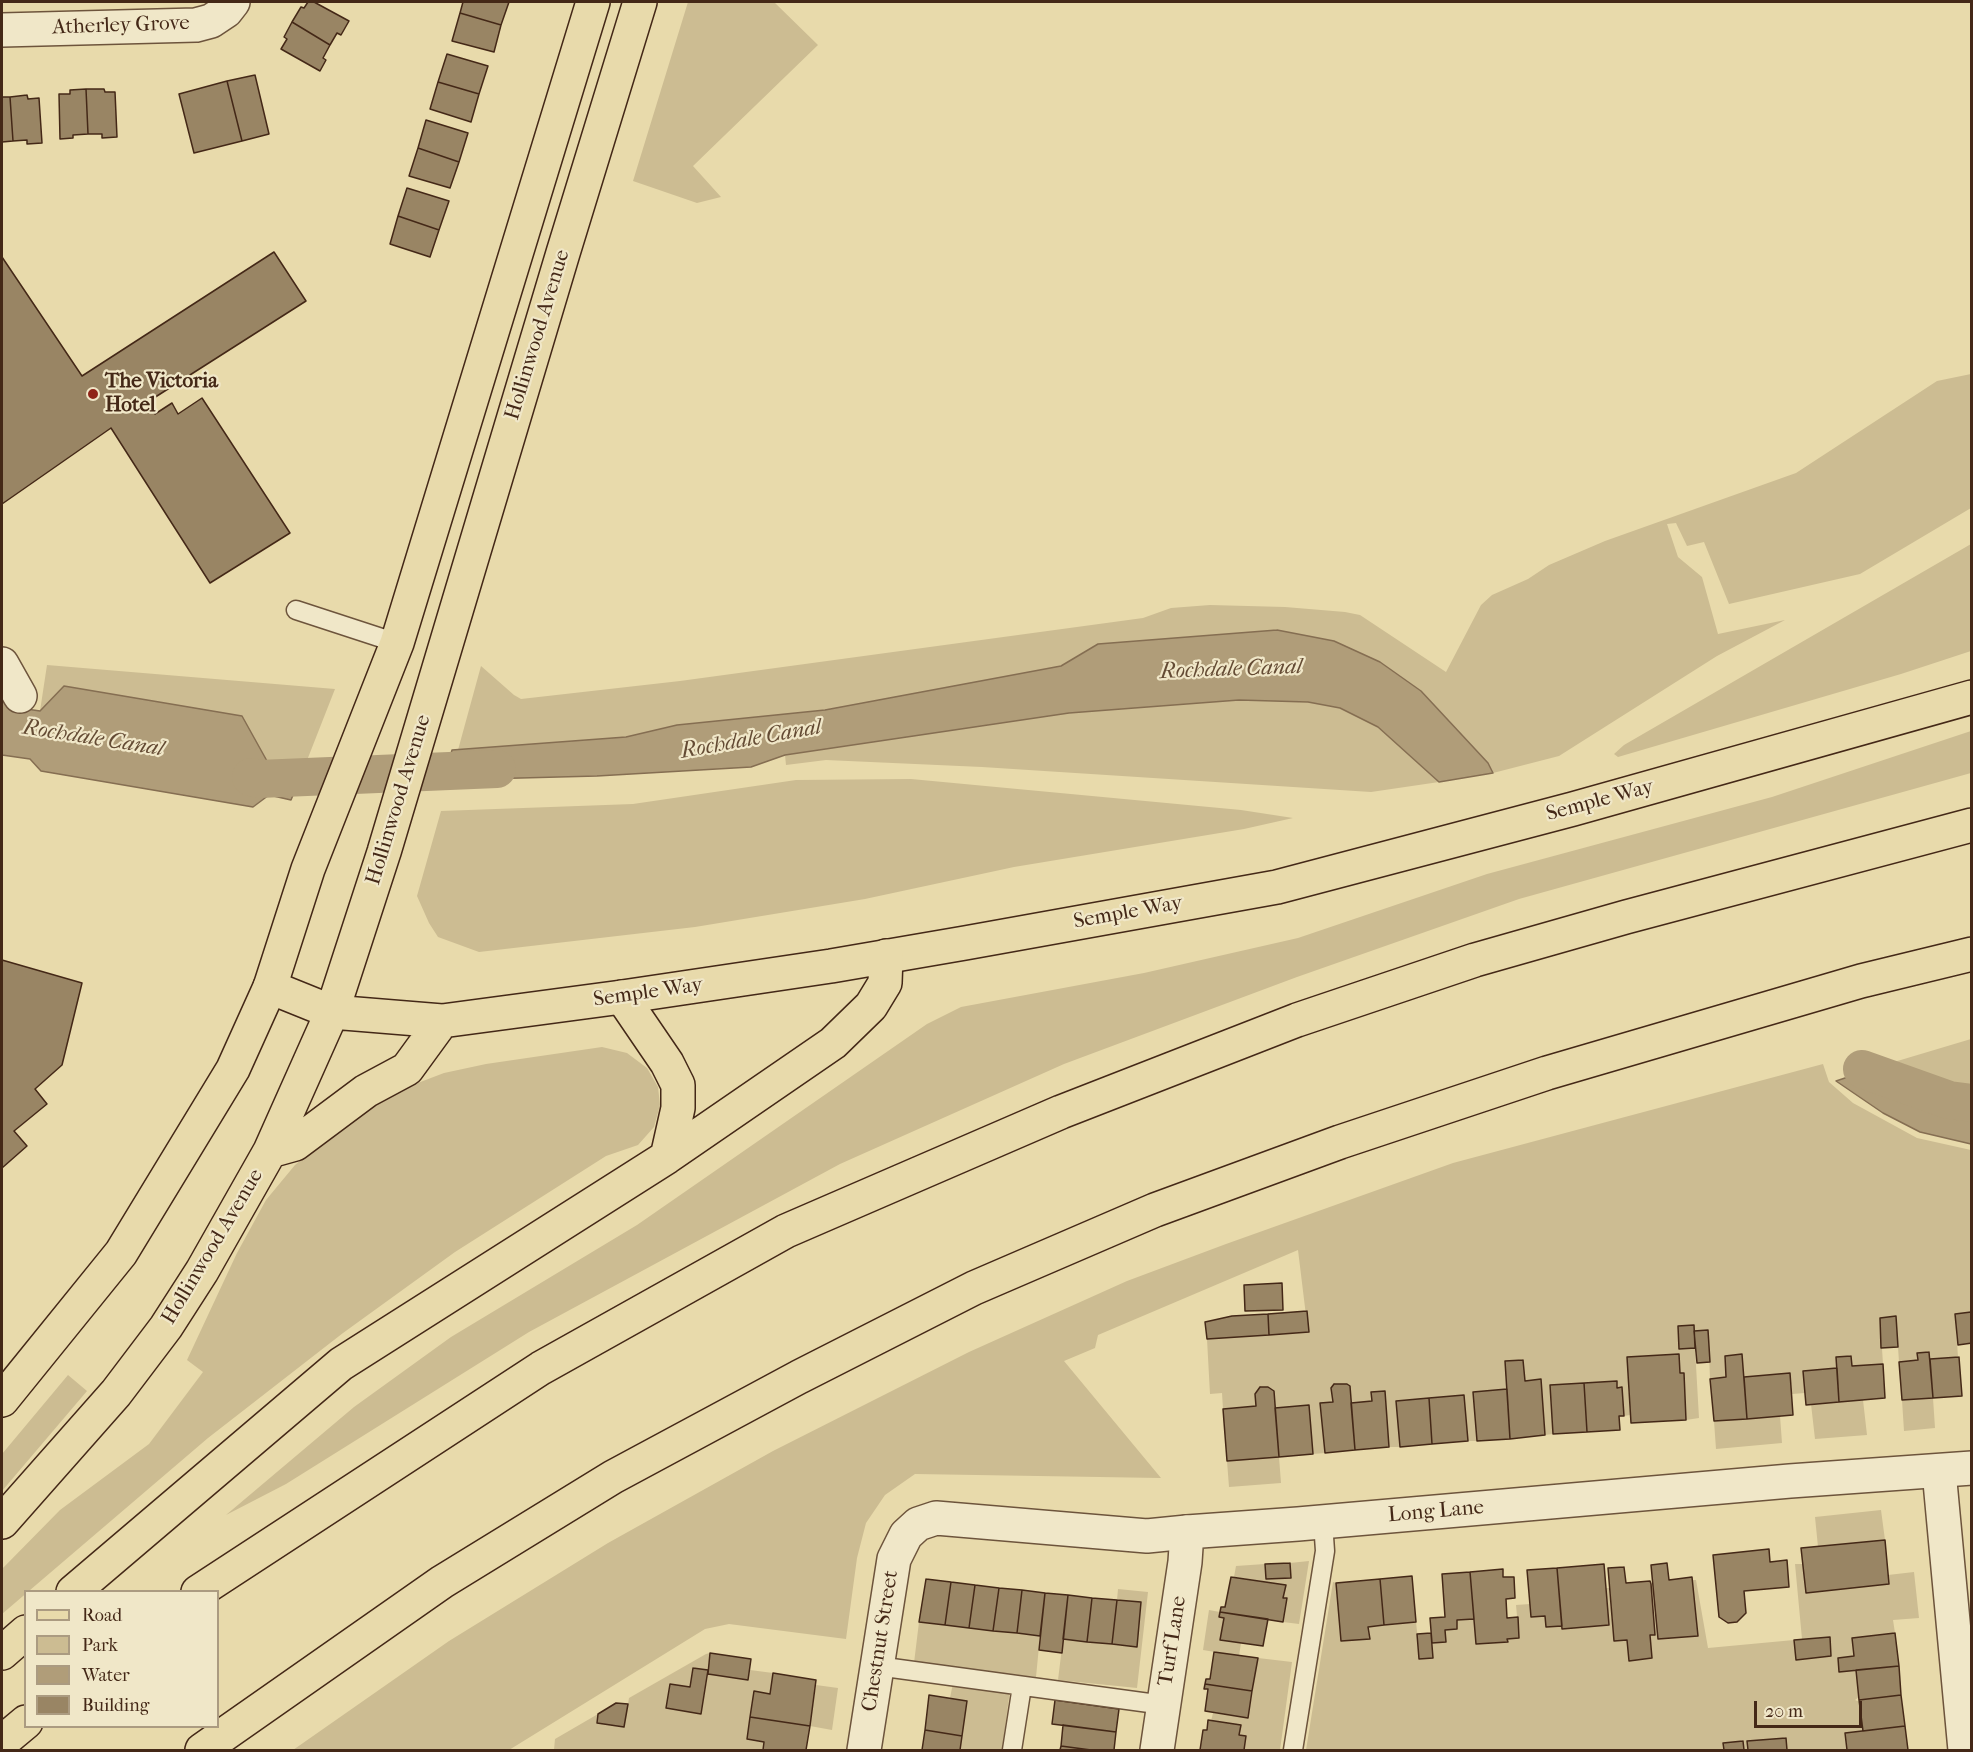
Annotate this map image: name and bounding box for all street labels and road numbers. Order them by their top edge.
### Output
street label: Atherley Grove [52,11,190,41]
street label: Hollinwood Avenue [500,247,576,423]
street label: Hollinwood Avenue [361,712,437,888]
street label: Semple Way [1544,775,1656,827]
street label: Semple Way [1072,891,1184,935]
street label: Semple Way [592,973,704,1013]
street label: Hollinwood Avenue [157,1165,269,1329]
street label: Long Lane [1387,1495,1485,1529]
street label: Chestnut Street [857,1569,905,1713]
street label: Turf Lane [1153,1594,1193,1688]

